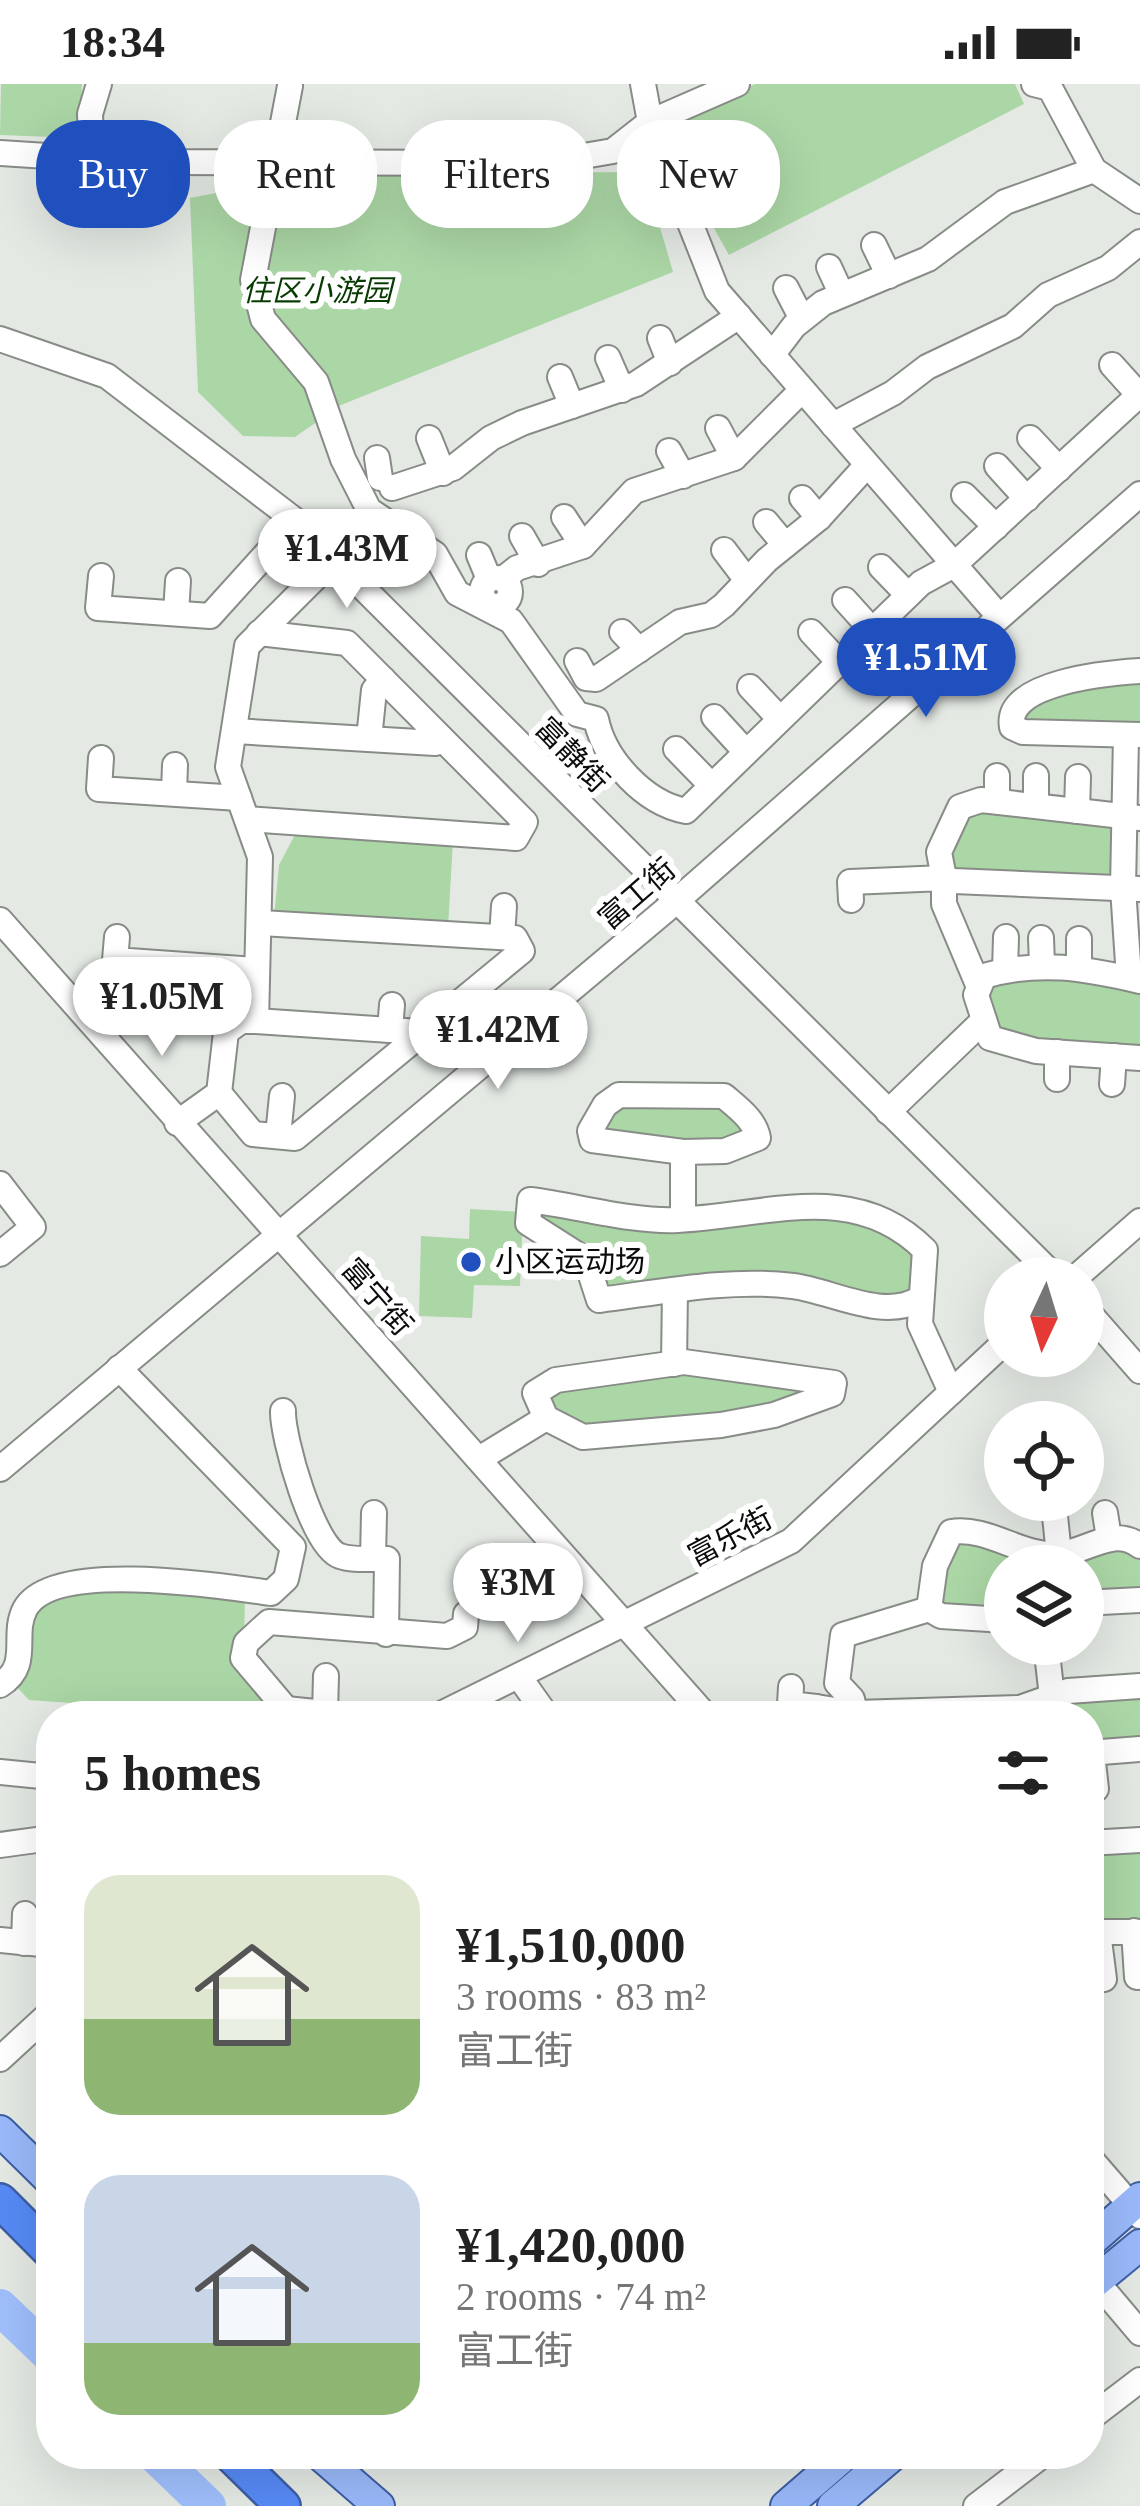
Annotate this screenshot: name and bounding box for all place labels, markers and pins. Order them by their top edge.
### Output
pin: ¥1.43M [249,509,445,611]
pin: ¥1.51M [828,618,1024,720]
pin: ¥1.05M [64,957,260,1059]
pin: ¥1.42M [400,990,596,1092]
place label: 小区运动场 [495,1245,645,1278]
marker: 小区运动场 [458,1249,484,1275]
pin: ¥3M [460,1543,576,1645]

